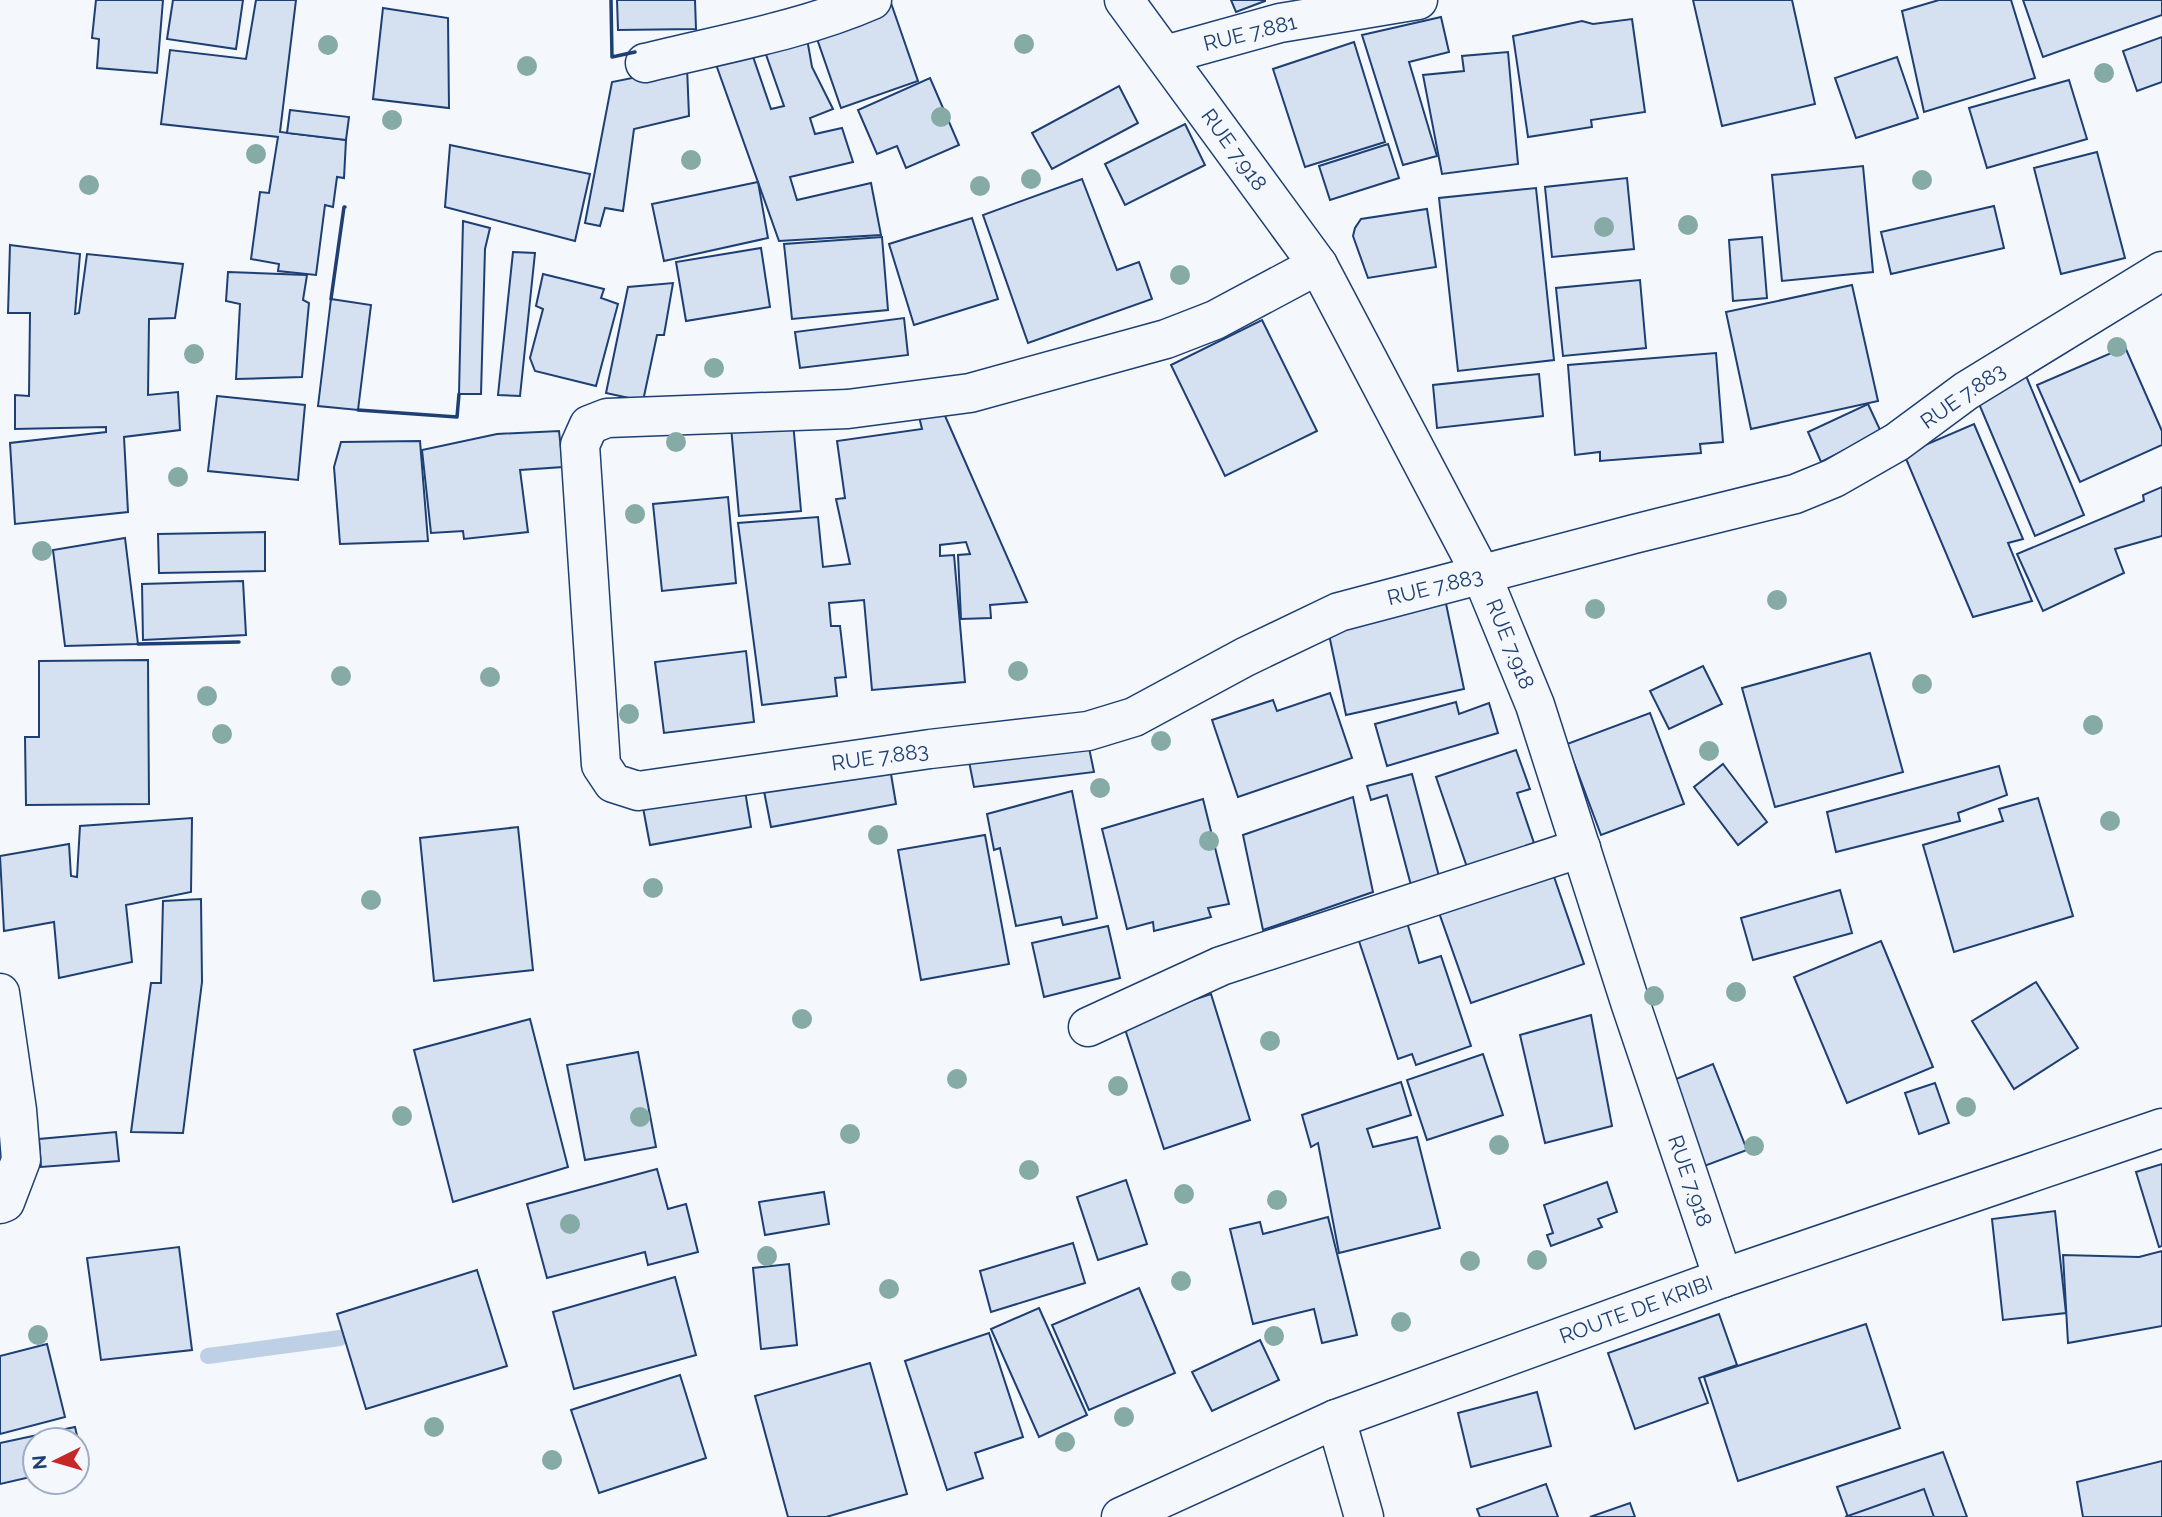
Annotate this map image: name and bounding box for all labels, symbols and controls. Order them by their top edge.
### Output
street label: RUE 7.881 [1201,9,1299,56]
street label: RUE 7.918 [1196,104,1273,196]
street label: RUE 7.883 [1916,357,2010,434]
street label: RUE 7.883 [1384,563,1485,610]
street label: RUE 7.918 [1481,595,1540,693]
street label: RUE 7.883 [830,737,930,776]
street label: RUE 7.918 [1663,1132,1718,1230]
street label: ROUTE DE KRIBI [1556,1270,1716,1349]
north arrow [21,1426,91,1496]
text: N [27,1454,51,1471]

